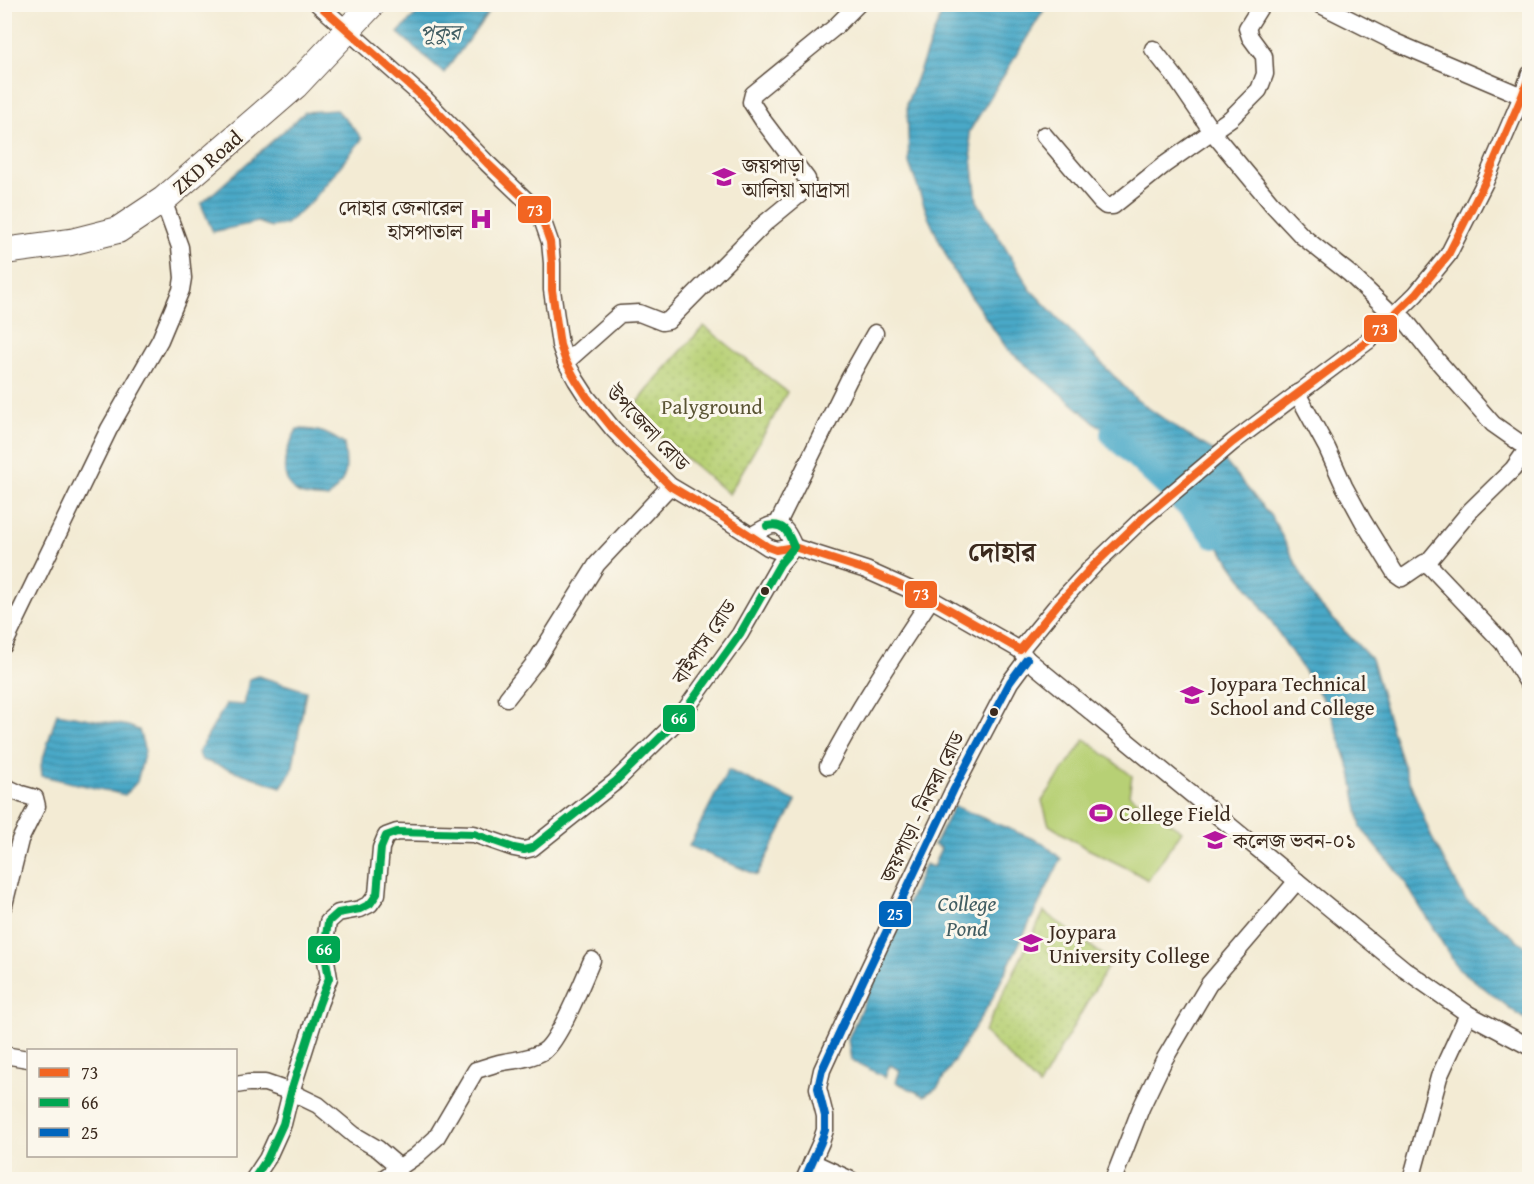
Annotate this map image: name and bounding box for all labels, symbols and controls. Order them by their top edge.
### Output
water label: পূকুর [420,16,465,48]
street label: ZKD Road [165,122,250,202]
place label: জয়পাড়া আলিয়া মাদ্রাসা [741,150,850,205]
school or university icon: জয়পাড়া আলিয়া মাদ্রাসা [711,164,737,190]
place label: দোহার জেনারেল হাসপাতাল [338,192,464,247]
line badge: 73 [517,195,552,224]
text: 73 [527,198,543,222]
hospital icon: দোহার জেনারেল হাসপাতাল [468,206,494,232]
line badge: 73 [1363,314,1398,343]
text: 73 [1372,317,1388,341]
street label: উপজেলা রোড [598,377,698,479]
park label: Palyground [661,391,764,422]
district label: দোহার [968,531,1037,571]
line badge: 73 [904,580,938,609]
text: 73 [913,582,929,606]
unlabelled marker [759,585,771,597]
street label: বাইপাস রোড [664,593,744,691]
place label: Joypara Technical School and College [1207,668,1375,723]
school or university icon: Joypara Technical School and College [1179,682,1205,708]
line badge: 66 [662,704,696,733]
text: 66 [671,706,687,730]
unlabelled marker [988,706,1000,718]
street label: জয়পাড়া - নিকরা রোড [872,725,973,889]
place label: College Field [1119,798,1232,829]
sports icon: College Field [1088,800,1114,826]
place label: কলেজ ভবন-০১ [1232,825,1356,856]
school or university icon: কলেজ ভবন-০১ [1202,827,1228,853]
water label: College Pond [938,887,997,944]
line badge: 25 [878,900,912,928]
text: 25 [887,902,903,926]
place label: Joypara University College [1046,916,1210,971]
school or university icon: Joypara University College [1018,930,1044,956]
line badge: 66 [307,935,341,964]
text: 66 [316,937,332,961]
legend [27,1049,237,1157]
text: 73 [81,1059,98,1086]
text: 66 [81,1089,98,1116]
text: 25 [81,1119,98,1146]

